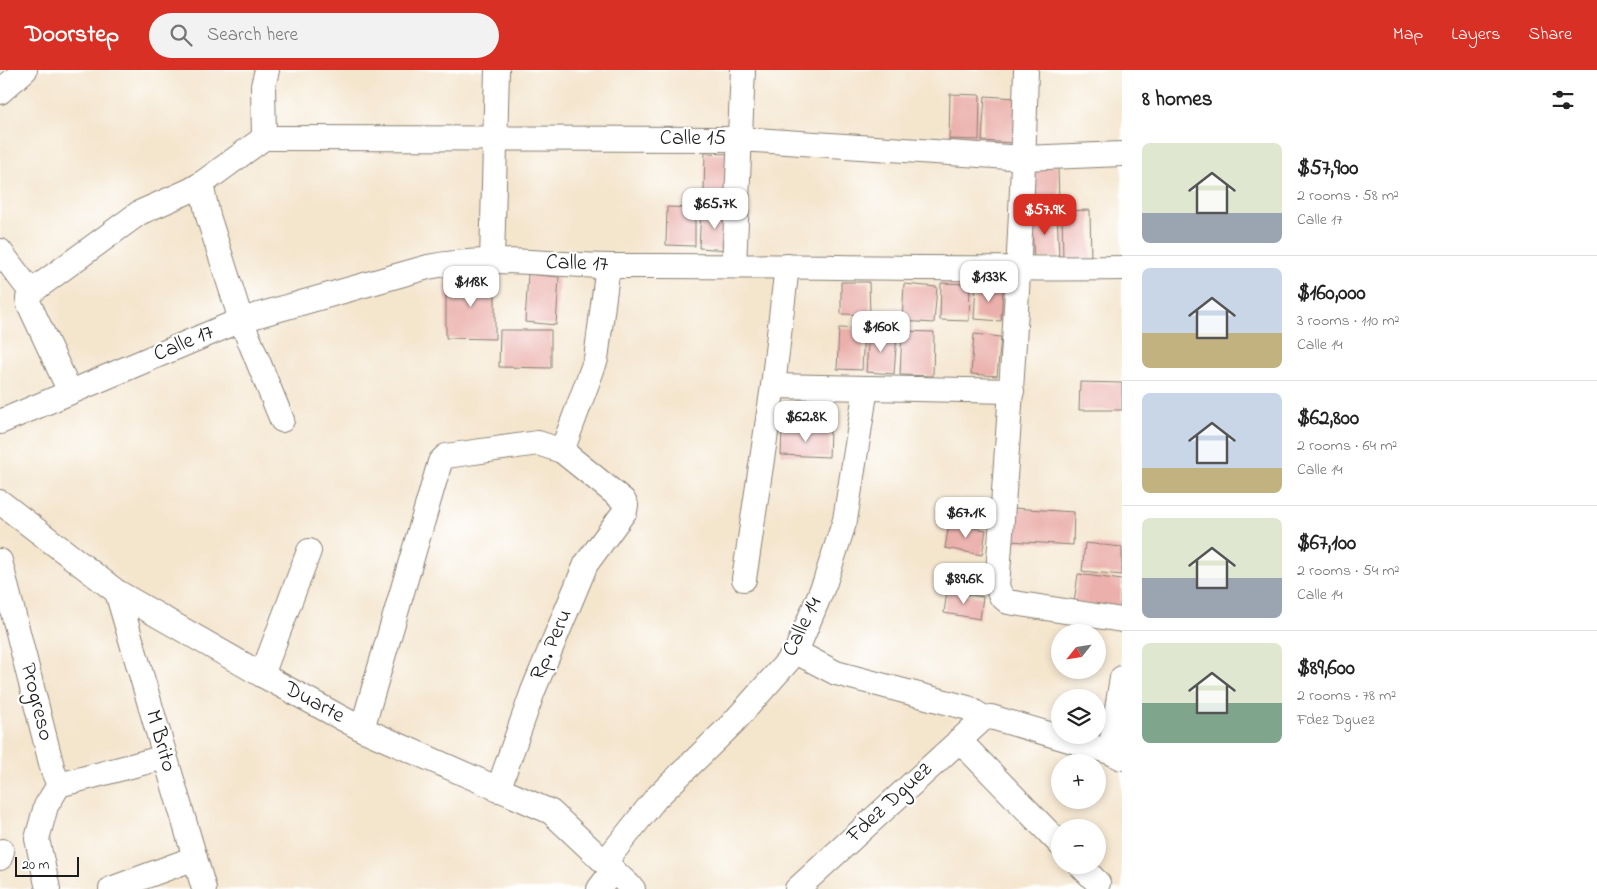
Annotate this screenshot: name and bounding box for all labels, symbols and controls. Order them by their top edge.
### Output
search box [149,13,499,58]
text: Doorstep [25,18,119,53]
icon: search [167,21,195,49]
text: Search here [207,22,298,49]
text: Map [1393,22,1423,48]
text: Layers [1451,22,1501,48]
text: Share [1529,22,1572,48]
text: 8 homes [1142,85,1212,115]
icon: filters [1549,86,1577,114]
street label: Calle 15 [660,123,726,155]
text: $57,900 [1297,154,1358,184]
icon: home [1182,163,1242,223]
text: 2 rooms · 58 m² [1297,184,1399,208]
pin: $65.7K [674,188,756,230]
text: $65.7K [693,192,737,216]
pin: $57.9K [1004,194,1086,236]
text: $57.9K [1024,198,1066,222]
text: Calle 17 [1297,208,1343,232]
street label: Calle 17 [545,247,609,281]
pin: $133K [954,260,1024,303]
text: $133K [971,265,1007,289]
pin: $118K [436,266,506,308]
text: $118K [454,270,488,294]
text: $160,000 [1297,279,1366,309]
icon: home [1182,288,1242,348]
text: 3 rooms · 110 m² [1297,309,1399,333]
pin: $160K [846,310,916,353]
text: $160K [863,315,899,339]
street label: Calle 17 [149,317,219,371]
text: Calle 14 [1297,333,1343,357]
pin: $62.8K [765,400,847,443]
text: $62,800 [1297,404,1359,434]
text: $62.8K [785,405,827,429]
icon: home [1182,413,1242,473]
text: 2 rooms · 64 m² [1297,434,1397,458]
text: Calle 14 [1297,458,1343,482]
pin: $67.1K [925,496,1007,539]
text: $67.1K [946,501,986,525]
text: $67,100 [1297,529,1356,559]
icon: home [1182,538,1242,598]
text: 2 rooms · 54 m² [1297,559,1399,583]
pin: $89.6K [923,562,1005,605]
text: $89.6K [945,567,983,591]
text: Calle 14 [1297,583,1343,607]
street label: Calle 14 [775,592,831,662]
street label: Rp. Peru [523,604,581,686]
north arrow [1051,624,1106,679]
map controls [1051,624,1106,874]
text: $89,600 [1297,654,1355,684]
street label: Progreso [10,660,61,744]
icon: home [1182,663,1242,723]
street label: Duarte [277,673,350,732]
text: 2 rooms · 78 m² [1297,684,1396,708]
button: layers [1051,689,1106,744]
street label: M Brito [136,706,184,776]
text: Fdez Dguez [1297,708,1375,732]
street label: Fdez Dguez [839,754,941,853]
button: + [1051,754,1106,809]
button: − [1051,819,1106,874]
scale bar [15,854,79,877]
text: 20 m [22,855,49,876]

